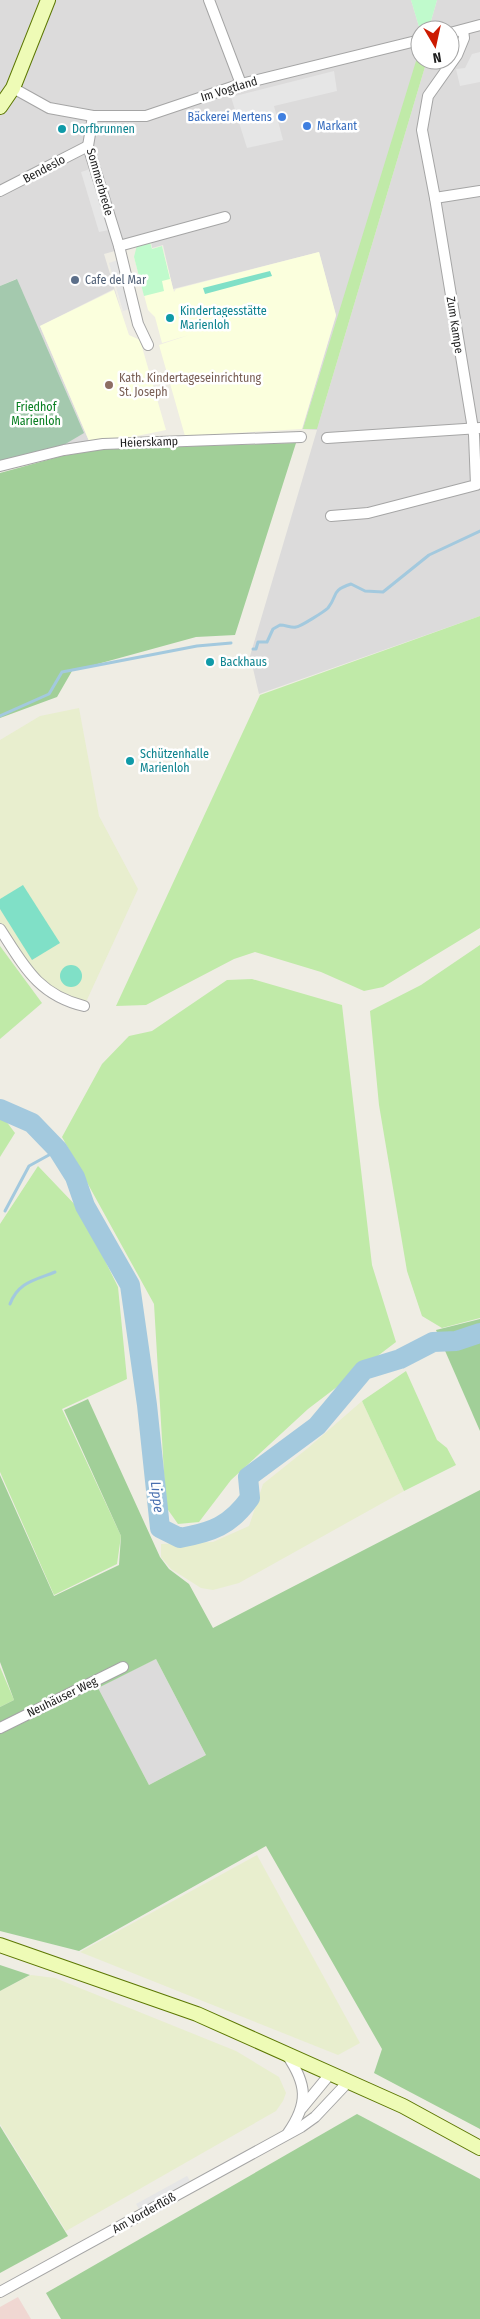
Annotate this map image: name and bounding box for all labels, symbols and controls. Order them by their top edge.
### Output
north arrow [410,20,460,70]
text: N [431,48,442,66]
street label: Im Vogtland [199,74,259,104]
place label: Bäckerei Mertens [188,110,272,124]
marker: Bäckerei Mertens [276,111,288,123]
place label: Markant [317,119,357,133]
marker: Markant [301,120,313,132]
place label: Dorfbrunnen [72,122,135,136]
marker: Dorfbrunnen [56,123,68,135]
street label: Sommerbrede [84,147,116,217]
street label: Bendeslo [21,152,67,186]
place label: Cafe del Mar [85,273,147,287]
marker: Cafe del Mar [69,274,81,286]
street label: Zum Kampe [444,296,466,355]
place label: Kindertagesstätte Marienloh [180,304,267,332]
marker: Kindertagesstätte Marienloh [164,312,176,324]
place label: Kath. Kindertageseinrichtung St. Joseph [119,371,262,399]
marker: Kath. Kindertageseinrichtung St. Joseph [103,379,115,391]
park label: Friedhof Marienloh [11,400,61,428]
street label: Heierskamp [120,434,178,450]
place label: Backhaus [220,655,267,669]
marker: Backhaus [204,656,216,668]
place label: Schützenhalle Marienloh [140,747,209,775]
marker: Schützenhalle Marienloh [124,755,136,767]
water label: Lippe [147,1481,167,1514]
street label: Neuhäuser Weg [25,1674,100,1720]
street label: Am Vorderflöß [110,2190,179,2236]

